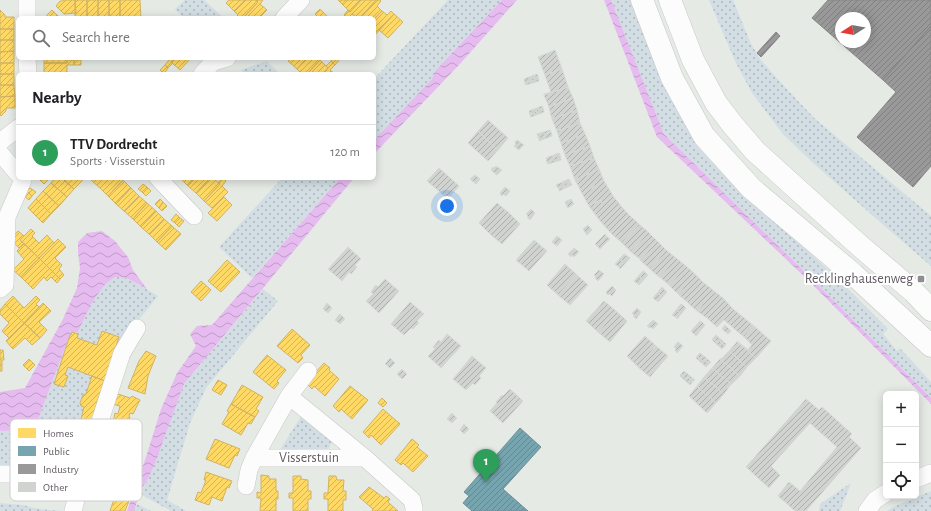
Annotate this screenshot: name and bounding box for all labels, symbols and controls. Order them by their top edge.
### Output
north arrow [835,12,871,48]
search box [16,16,376,60]
icon: search [30,27,52,49]
text: Search here [62,30,130,45]
text: Nearby [32,89,82,106]
text: TTV Dordrecht [70,137,157,152]
text: 1 [43,146,47,159]
text: 120 m [330,146,360,159]
text: Sports · Visserstuin [70,155,165,168]
your location [437,196,457,216]
place label: Recklinghausenweg [805,272,913,286]
marker: Recklinghausenweg [916,274,926,284]
map controls [883,391,919,499]
button: + [883,391,919,427]
legend [10,419,142,501]
button: − [883,427,919,463]
text: Homes [43,428,74,439]
text: Public [43,446,70,457]
pin: 1 [473,449,499,482]
street label: Visserstuin [279,451,339,465]
button: locate [883,463,919,499]
text: Industry [43,464,79,475]
text: Other [43,482,68,493]

